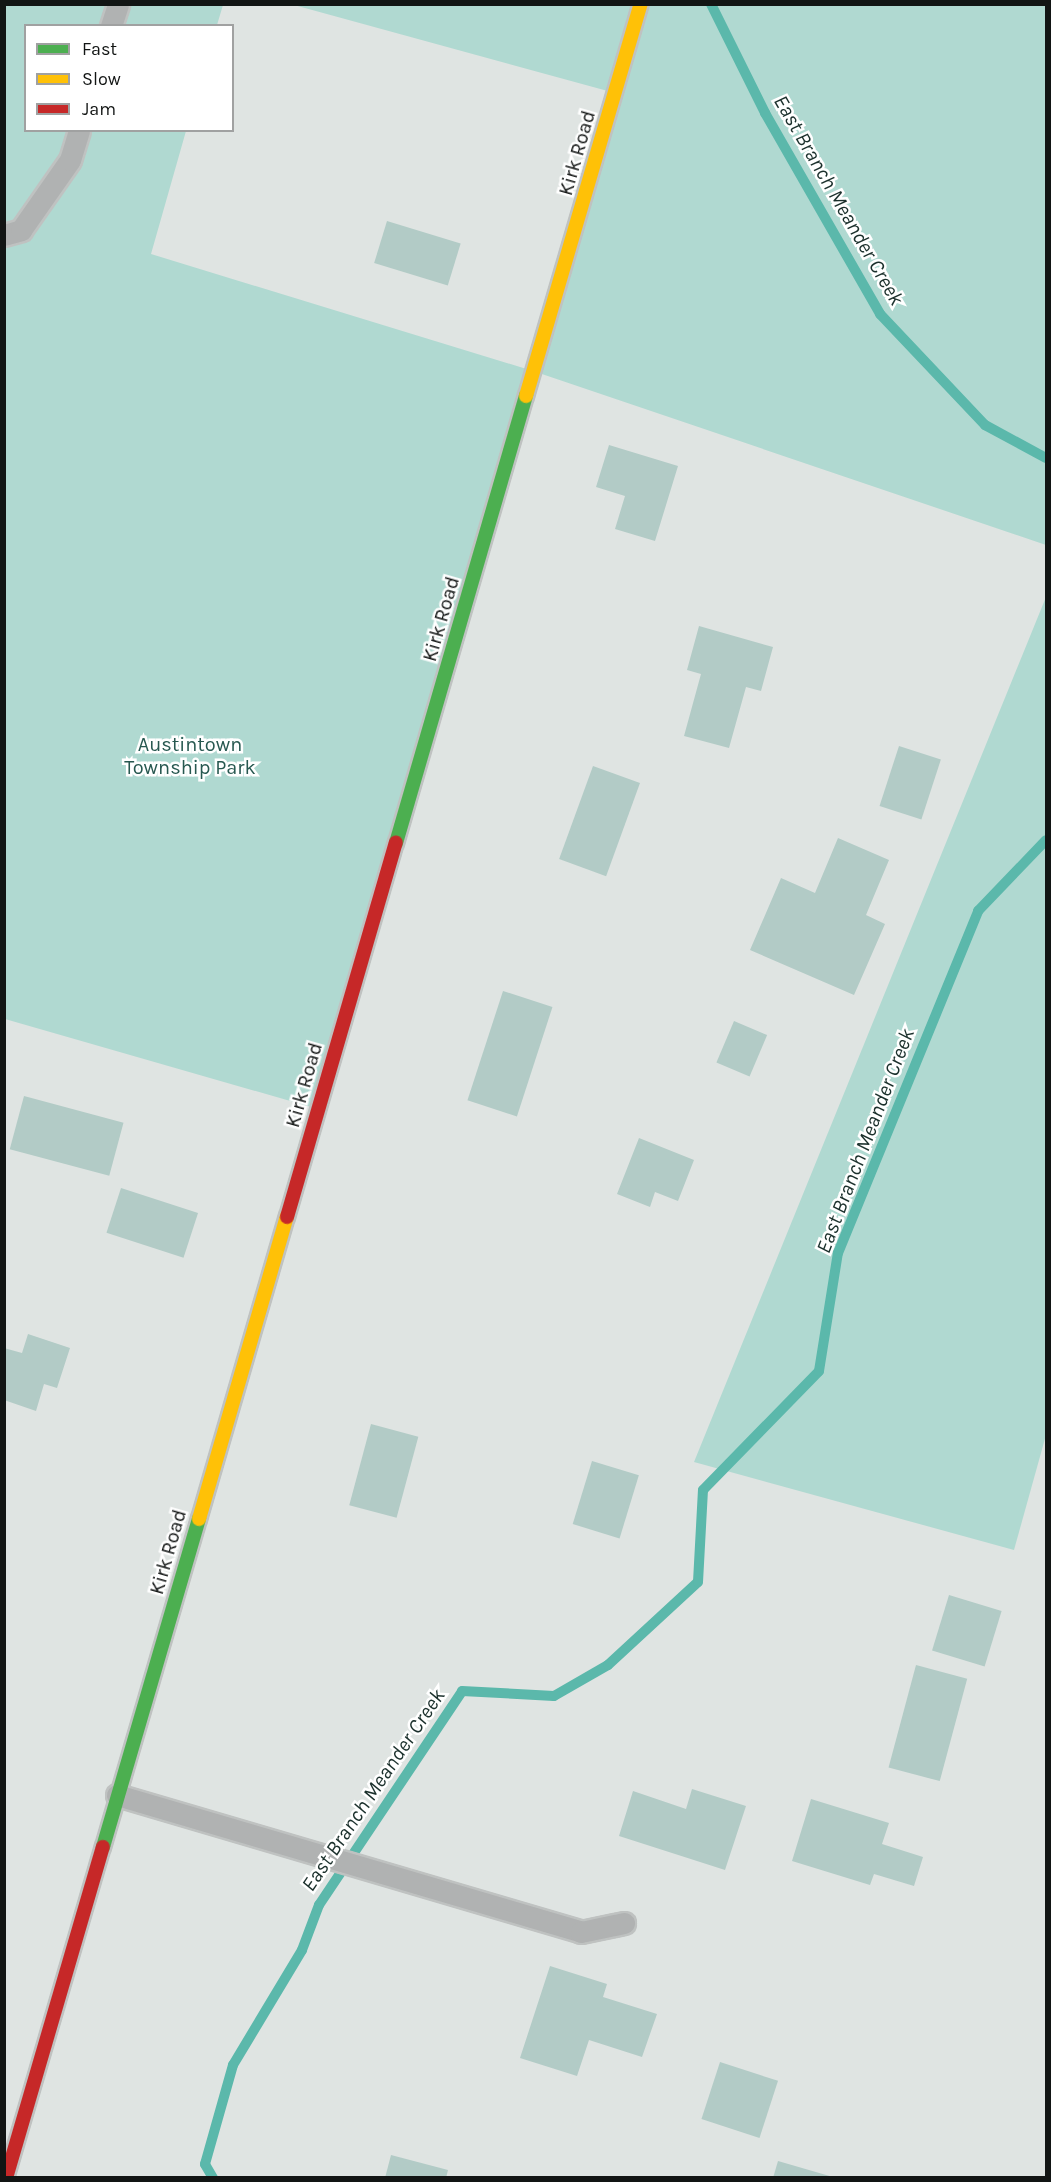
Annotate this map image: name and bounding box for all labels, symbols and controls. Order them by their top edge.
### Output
legend [24,24,234,132]
text: Fast [82,38,117,60]
text: Slow [82,68,121,90]
water label: East Branch Meander Creek [768,90,910,310]
text: Jam [82,98,116,120]
street label: Kirk Road [553,108,601,198]
street label: Kirk Road [417,574,465,664]
park label: Austintown Township Park [124,732,256,779]
water label: East Branch Meander Creek [810,1025,920,1257]
street label: Kirk Road [280,1040,328,1130]
street label: Kirk Road [144,1507,192,1597]
water label: East Branch Meander Creek [296,1684,450,1896]

